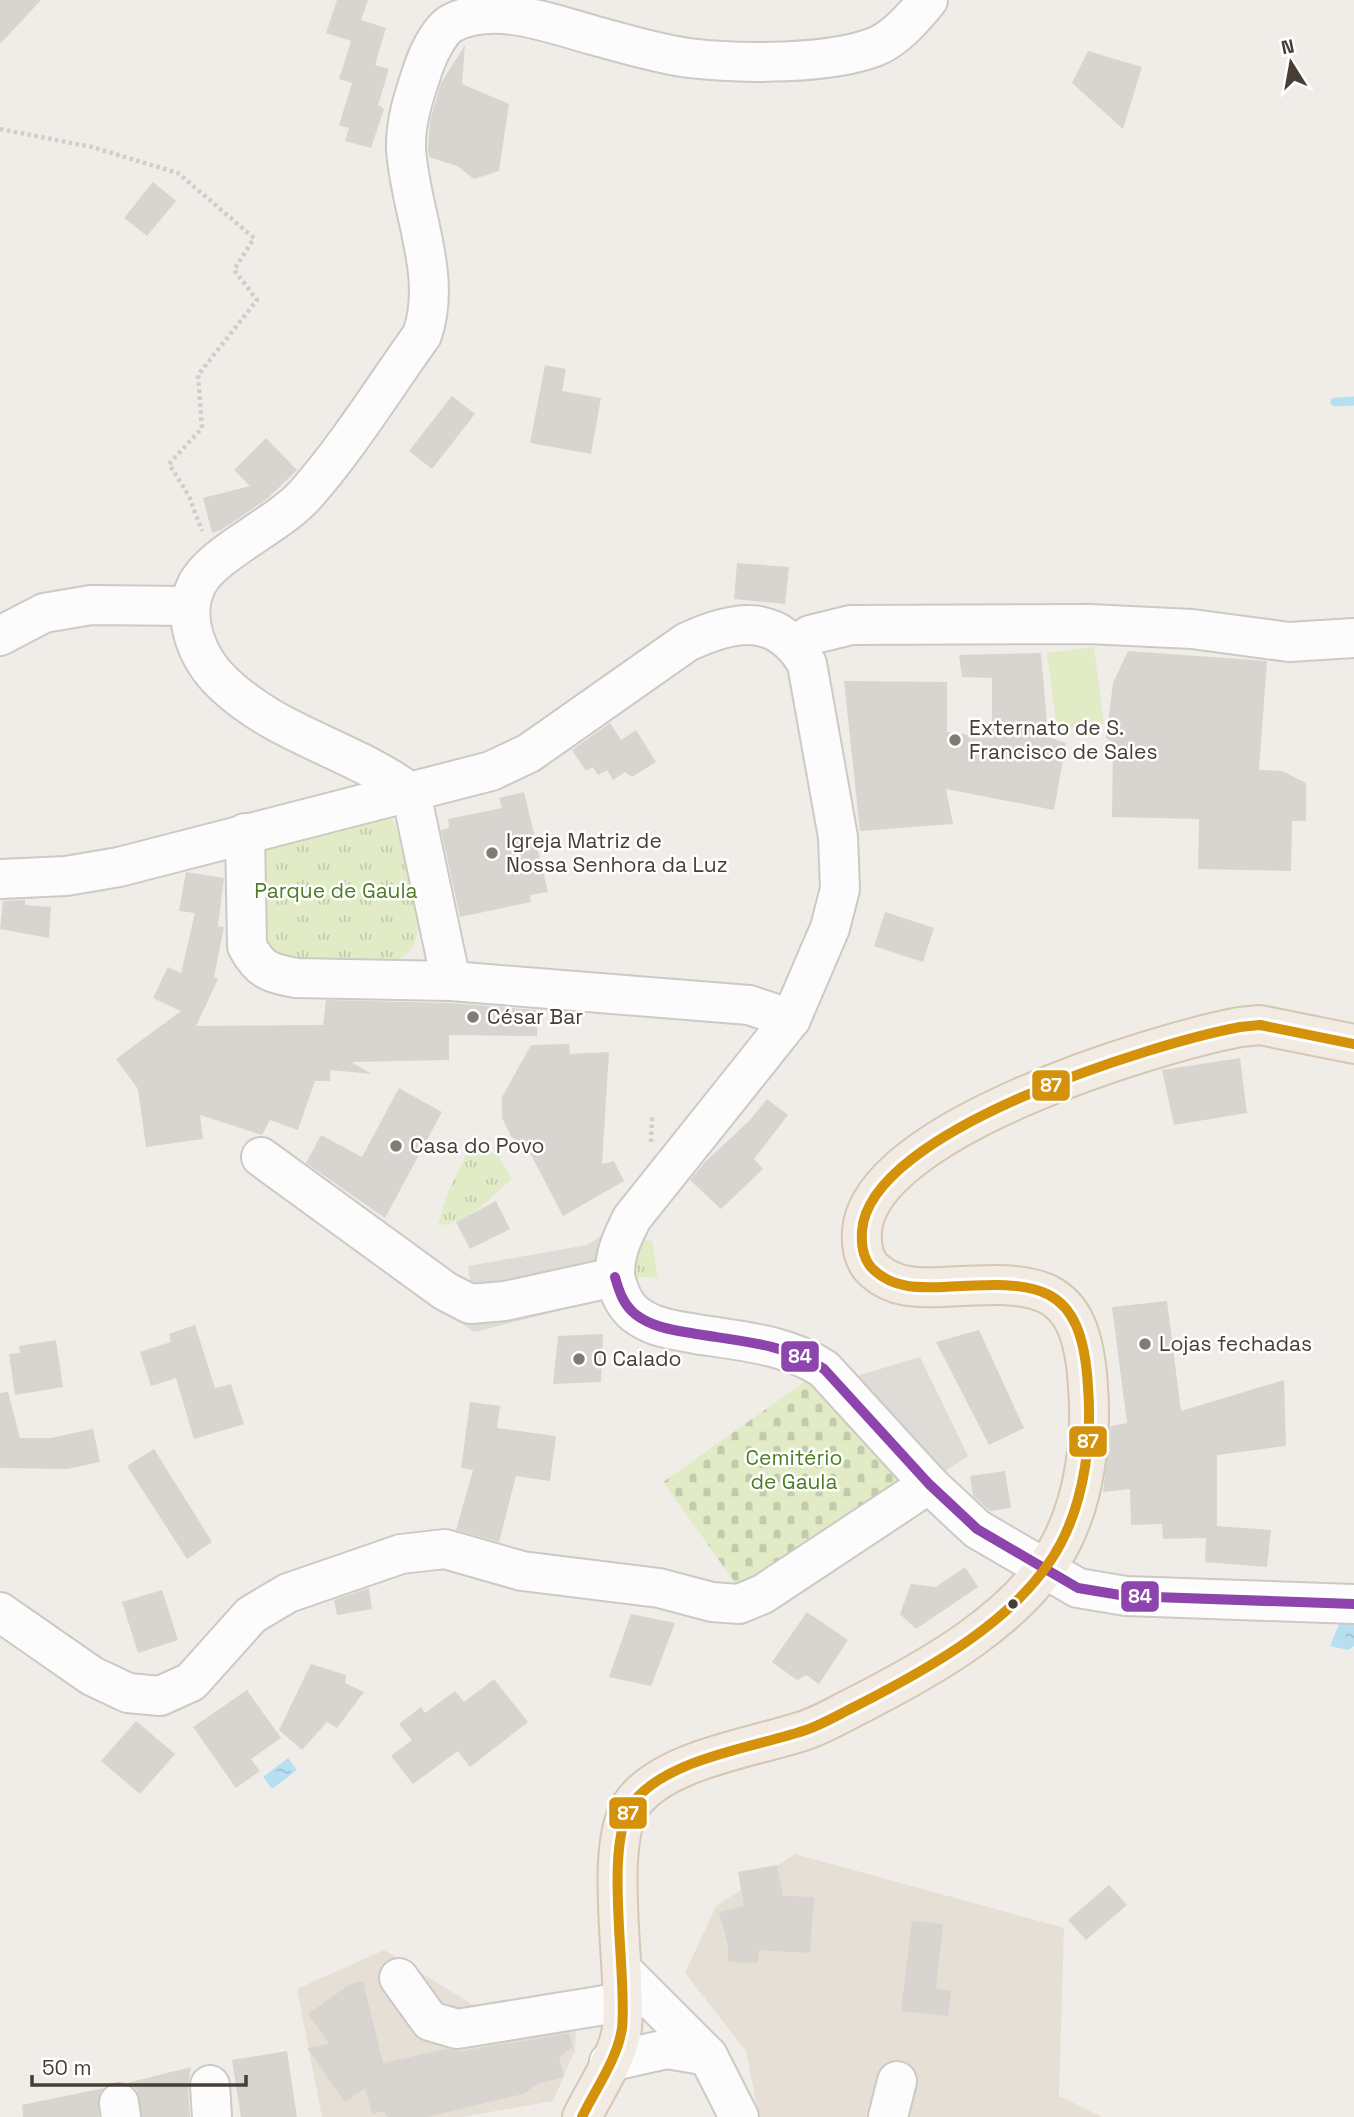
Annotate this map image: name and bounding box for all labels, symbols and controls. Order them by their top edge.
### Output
north arrow [1256,28,1326,98]
text: N [1279,33,1296,60]
place label: Externato de S. Francisco de Sales [969,714,1157,765]
marker: Externato de S. Francisco de Sales [947,732,963,748]
place label: Igreja Matriz de Nossa Senhora da Luz [506,827,728,878]
marker: Igreja Matriz de Nossa Senhora da Luz [484,845,500,861]
park label: Parque de Gaula [254,877,418,904]
place label: César Bar [487,1003,583,1030]
marker: César Bar [465,1009,481,1025]
line badge: 87 [1031,1069,1071,1102]
text: 87 [1040,1073,1062,1098]
place label: Casa do Povo [410,1132,545,1159]
marker: Casa do Povo [388,1138,404,1154]
place label: Lojas fechadas [1159,1330,1312,1357]
marker: Lojas fechadas [1137,1336,1153,1352]
line badge: 84 [780,1340,820,1373]
text: 84 [788,1344,812,1369]
place label: O Calado [593,1345,681,1372]
marker: O Calado [571,1351,587,1367]
line badge: 87 [1068,1425,1108,1458]
text: 87 [1077,1429,1099,1454]
park label: Cemitério de Gaula [746,1444,842,1495]
line badge: 84 [1120,1580,1160,1613]
text: 84 [1128,1584,1152,1609]
unlabelled marker [1006,1597,1020,1611]
line badge: 87 [608,1796,648,1830]
text: 87 [617,1801,639,1826]
scale bar [32,2044,245,2088]
text: 50 m [42,2054,92,2081]

